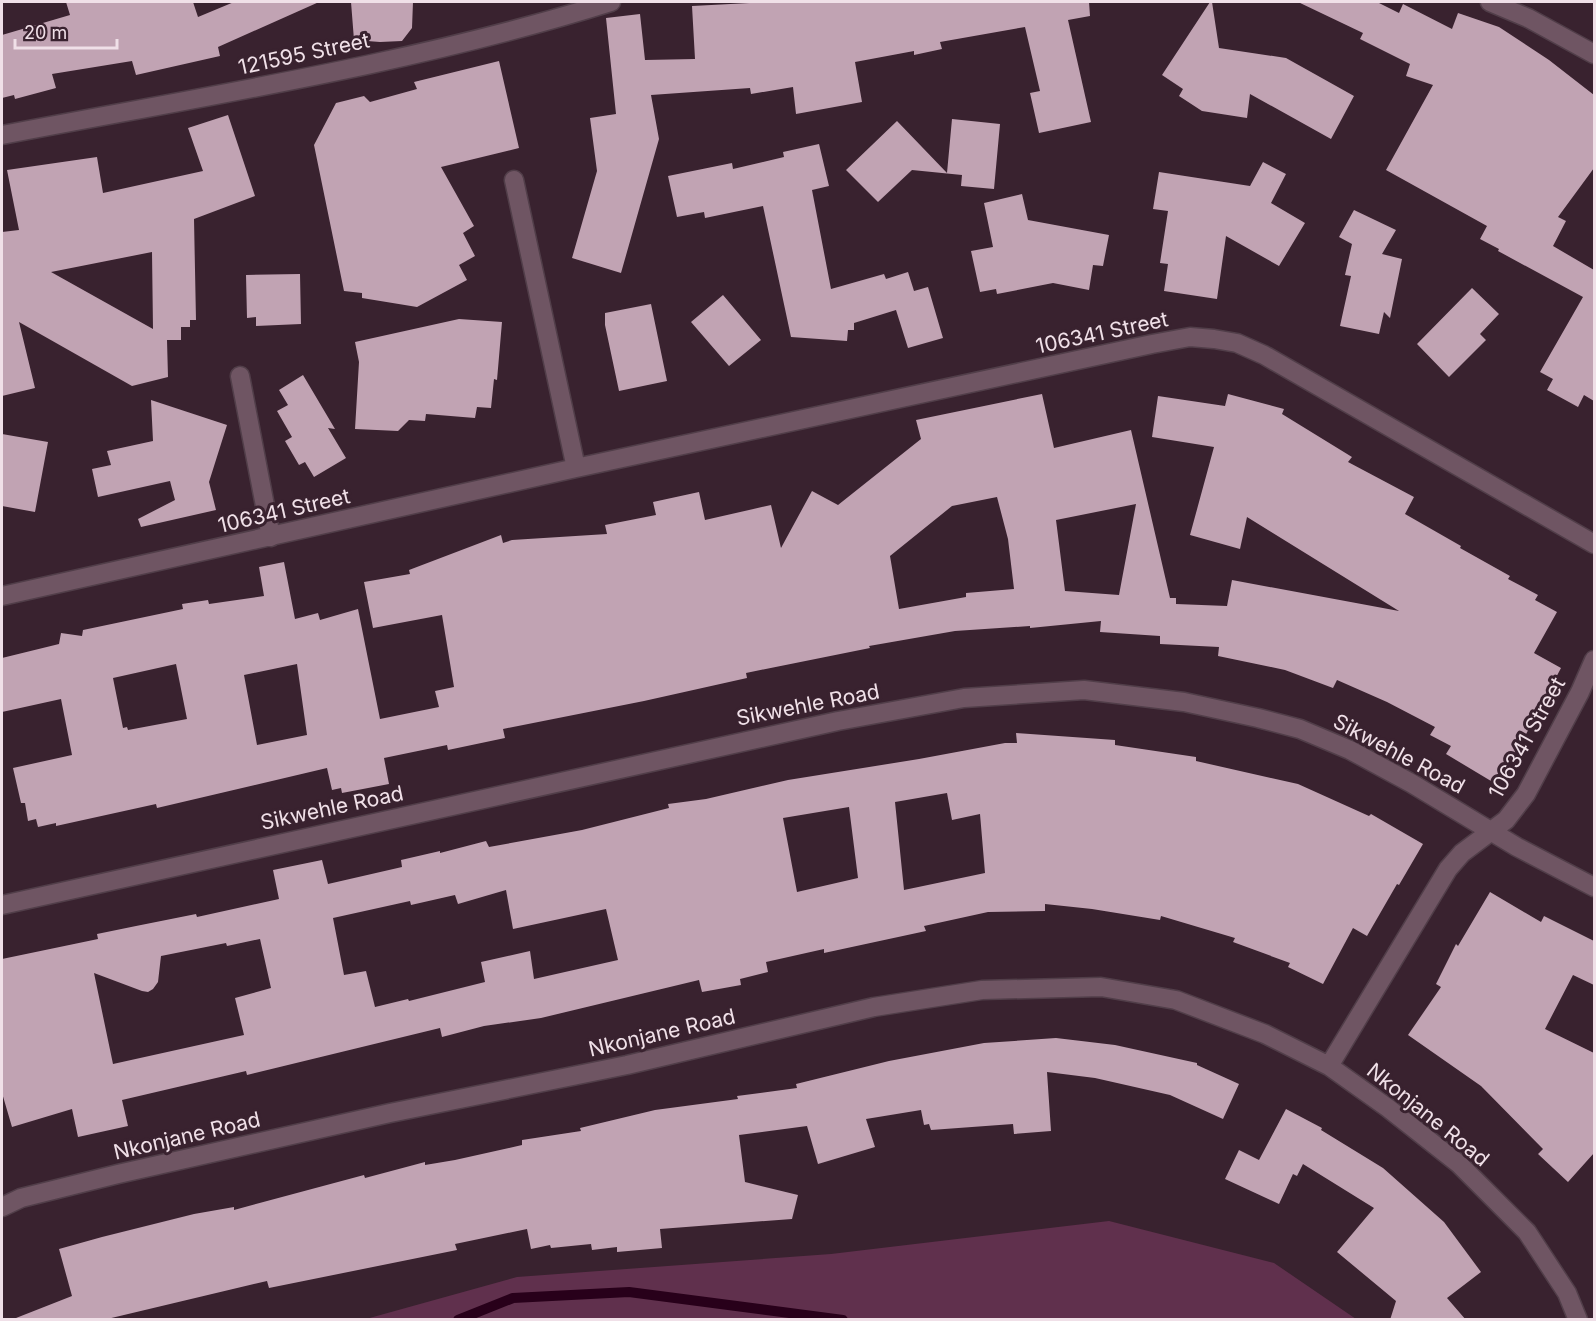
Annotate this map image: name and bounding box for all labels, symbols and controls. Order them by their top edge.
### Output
scale bar [15,12,117,50]
text: 20 m [24,22,67,43]
street label: 121595 Street [236,27,372,80]
street label: 106341 Street [1033,306,1170,359]
street label: 106341 Street [215,483,352,538]
street label: 106341 Street [1483,673,1570,803]
street label: Sikwehle Road [734,678,882,731]
street label: Sikwehle Road [1329,708,1469,799]
street label: Sikwehle Road [258,780,406,835]
street label: Nkonjane Road [586,1003,738,1062]
street label: Nkonjane Road [1362,1058,1494,1172]
street label: Nkonjane Road [111,1106,263,1165]

